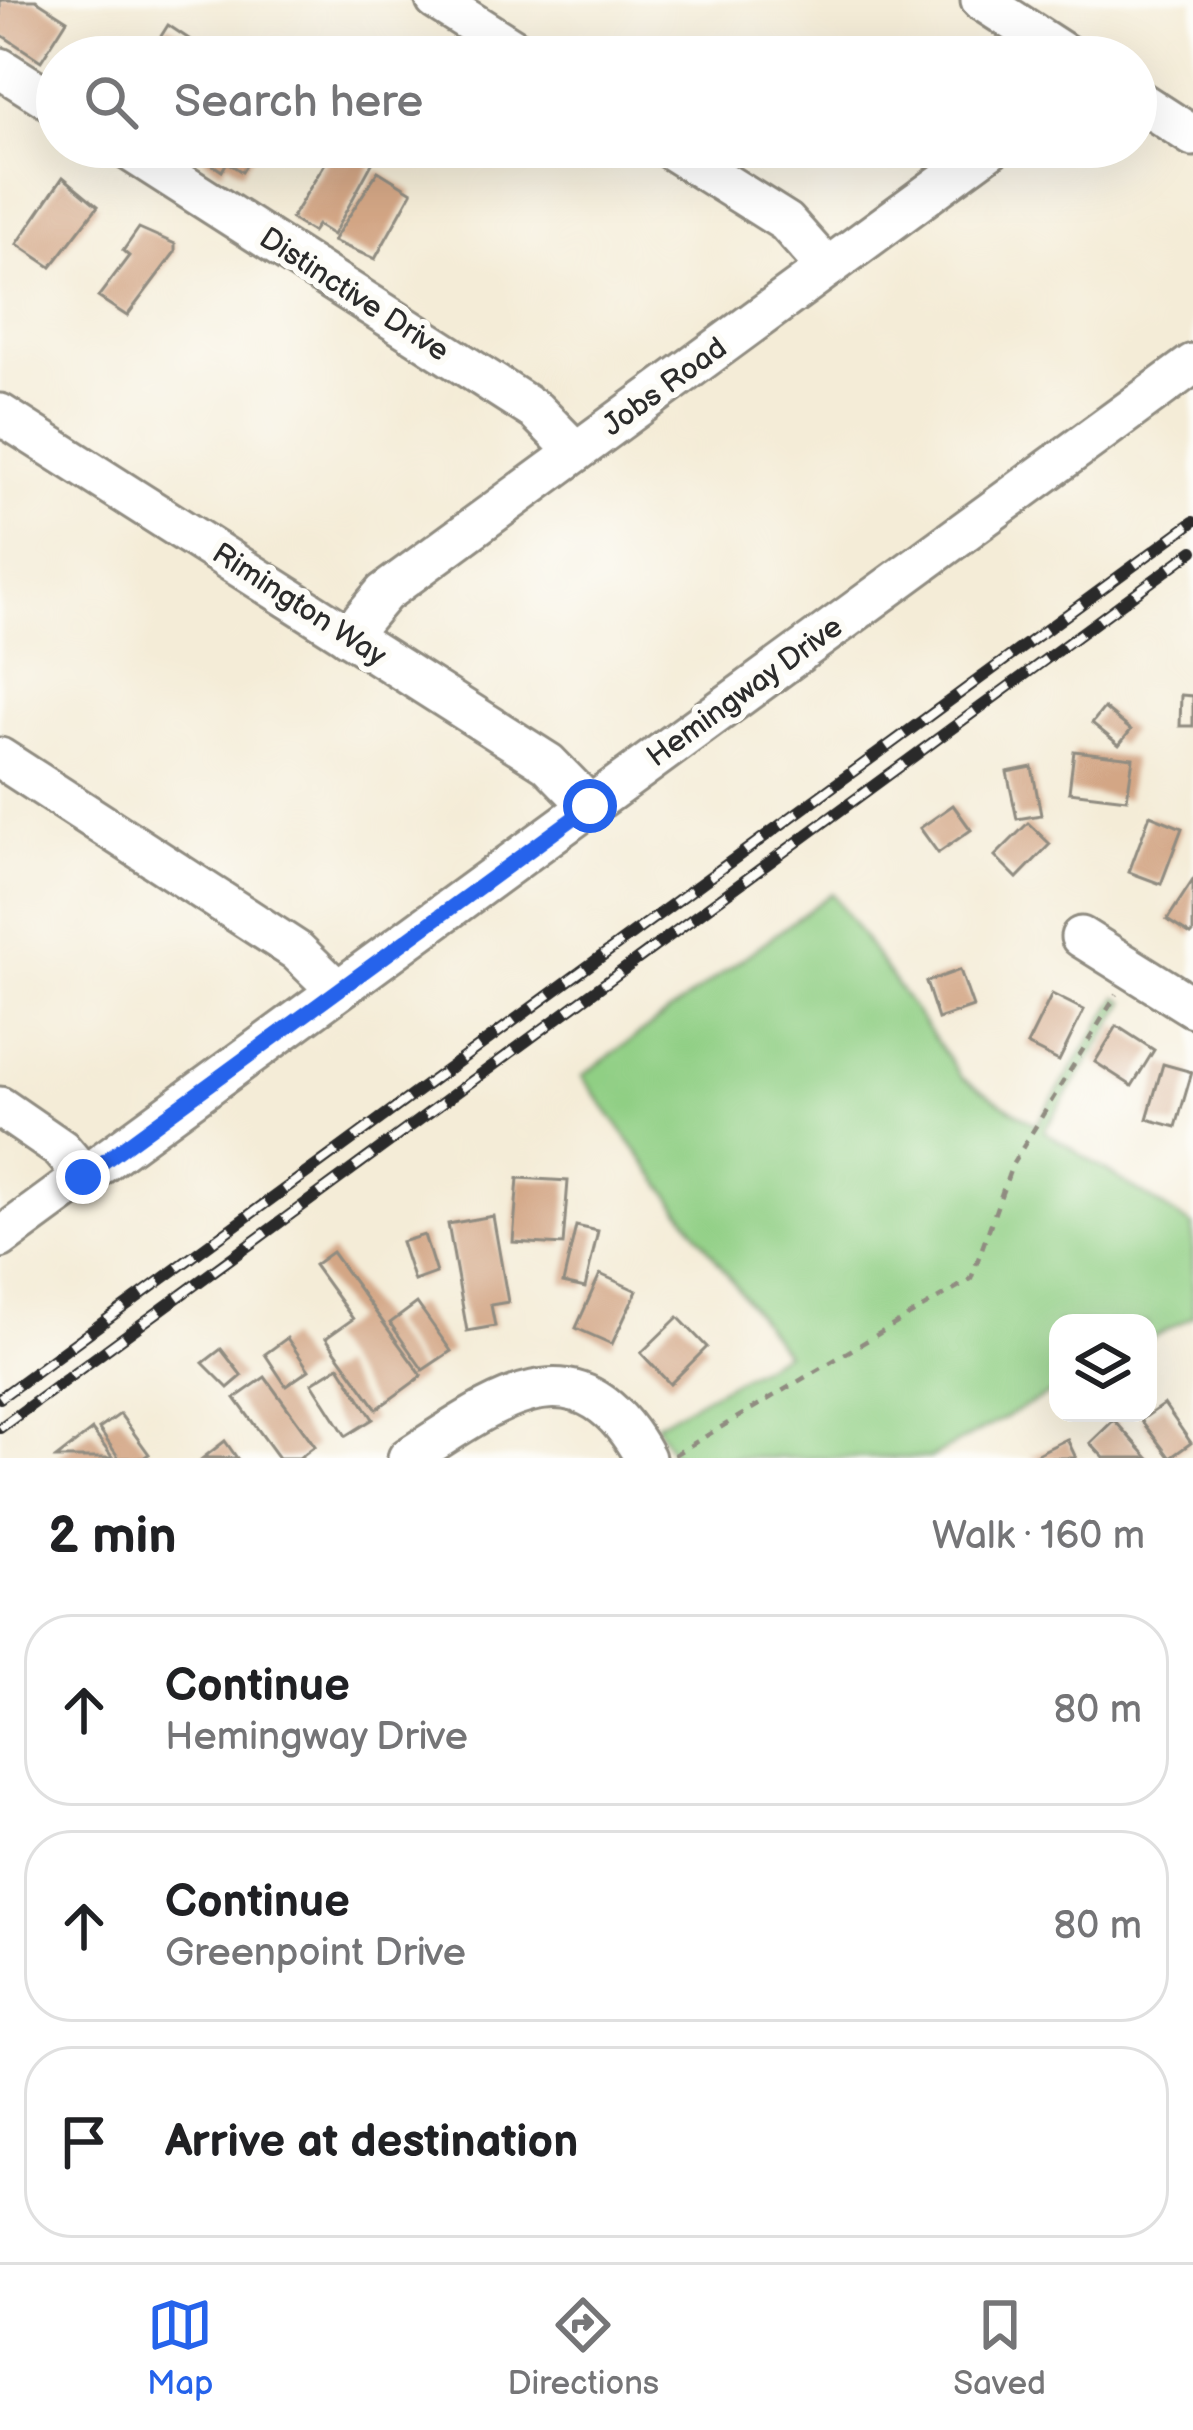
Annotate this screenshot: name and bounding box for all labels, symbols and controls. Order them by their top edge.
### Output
search box [36,36,1157,168]
icon: search [78,69,144,135]
text: Search here [174,75,423,130]
street label: Distinctive Drive [253,220,455,370]
street label: Jobs Road [596,330,734,444]
street label: Rimington Way [205,535,393,675]
street label: Hemingway Drive [640,609,850,775]
route start [563,779,617,833]
route end [56,1150,110,1204]
map controls [1049,1314,1157,1422]
button: layers [1049,1314,1157,1422]
text: 2 min [48,1506,177,1567]
text: Walk · 160 m [932,1513,1145,1560]
text: Continue [165,1659,350,1714]
icon: ahead [51,1677,117,1743]
text: 80 m [1054,1687,1142,1734]
text: Hemingway Drive [165,1714,468,1761]
text: Continue [165,1875,350,1930]
icon: ahead [51,1893,117,1959]
text: 80 m [1054,1903,1142,1950]
text: Greenpoint Drive [165,1930,466,1977]
icon: arrive [51,2109,117,2175]
text: Arrive at destination [165,2115,578,2170]
tab: Map [147,2292,213,2404]
tab: Directions [508,2292,659,2404]
tab: Saved [953,2292,1046,2404]

